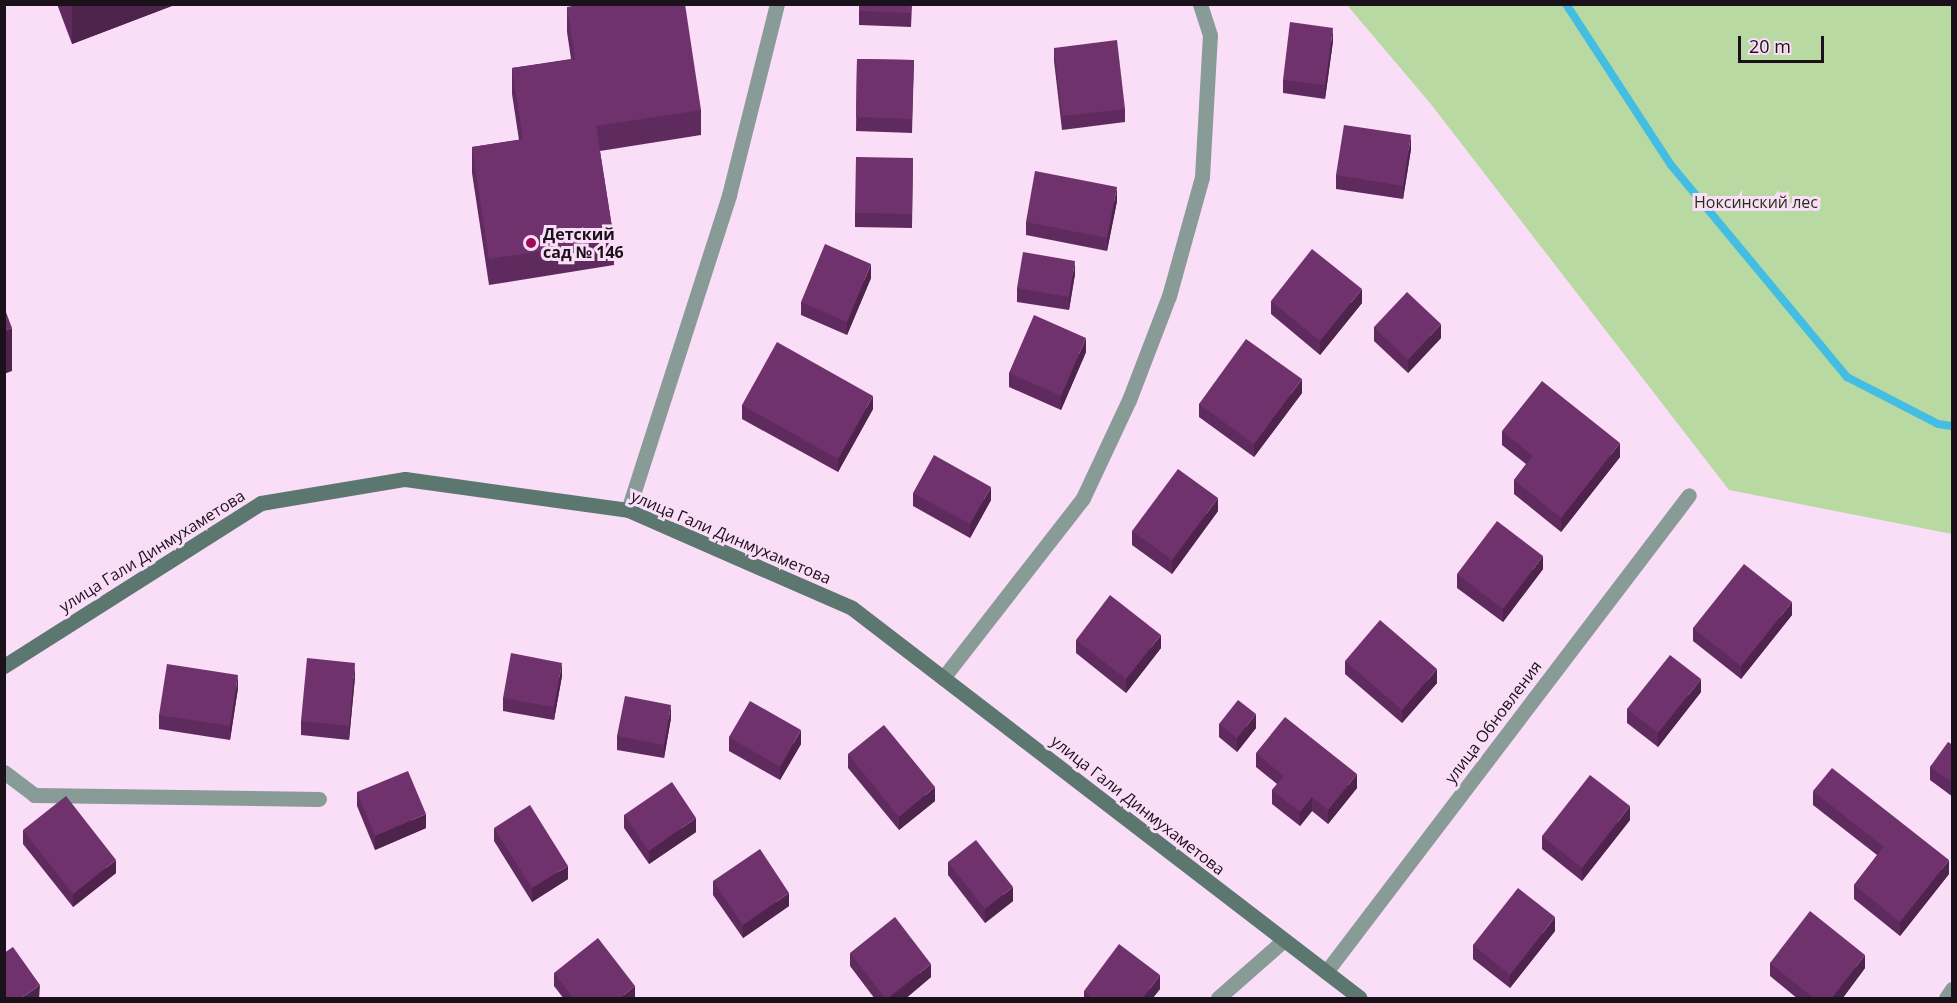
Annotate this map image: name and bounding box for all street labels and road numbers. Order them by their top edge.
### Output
street label: улица Гали Динмухаметова [56,486,248,616]
street label: улица Гали Динмухаметова [628,486,834,588]
street label: улица Обновления [1441,657,1545,787]
street label: улица Гали Динмухаметова [1047,731,1229,879]

